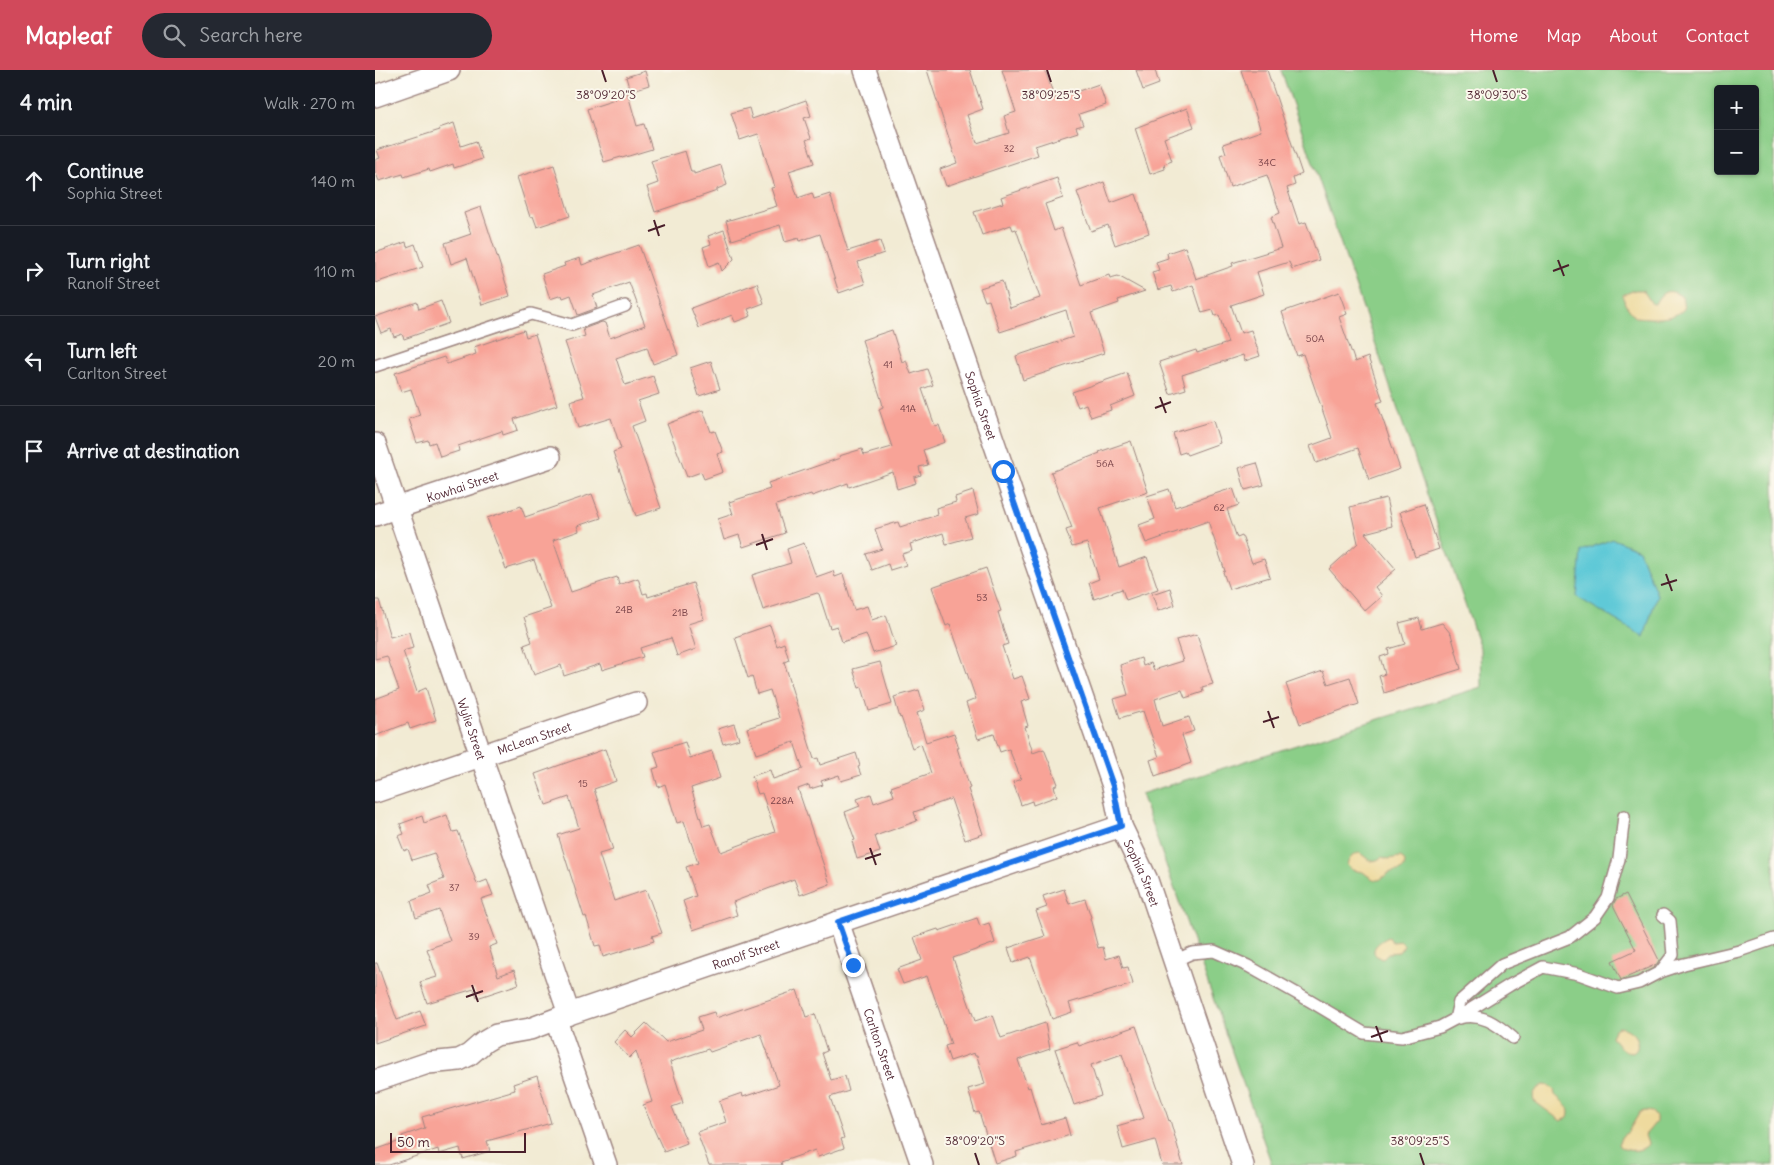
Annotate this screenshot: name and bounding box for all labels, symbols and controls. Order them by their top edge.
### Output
search box [142,13,492,58]
text: Mapleaf [25,20,112,50]
icon: search [160,21,188,49]
text: Search here [200,23,303,47]
text: Home [1470,24,1518,47]
text: Map [1546,24,1581,47]
text: About [1609,24,1657,47]
text: Contact [1685,24,1749,47]
map controls [1714,85,1759,175]
button: + [1714,85,1759,130]
text: 38°09'20"S [576,87,636,102]
text: 38°09'25"S [1021,87,1081,102]
text: 38°09'30"S [1467,87,1527,102]
text: 4 min [20,89,72,116]
text: Walk · 270 m [264,93,355,113]
button: − [1714,130,1759,175]
house number: 32 [1003,142,1015,155]
house number: 34C [1258,156,1276,169]
text: Continue [67,159,144,183]
icon: ahead [20,167,48,195]
text: 140 m [311,171,355,191]
text: Sophia Street [67,183,162,203]
text: Turn right [67,249,150,273]
icon: right [20,257,48,285]
text: 110 m [314,261,355,281]
text: Ranolf Street [67,273,160,293]
house number: 50A [1306,332,1325,345]
text: Turn left [67,339,137,363]
icon: left [20,347,48,375]
text: 20 m [318,351,355,371]
house number: 41 [883,358,893,371]
text: Carlton Street [67,363,167,383]
street label: Sophia Street [962,369,1000,442]
house number: 41A [900,402,917,415]
icon: arrive [20,437,48,465]
text: Arrive at destination [67,439,240,463]
house number: 56A [1096,457,1115,470]
route start [992,460,1015,483]
street label: Kowhai Street [424,467,500,505]
house number: 62 [1213,501,1225,514]
house number: 53 [976,591,988,604]
house number: 24B [615,603,633,616]
house number: 21B [672,606,688,619]
street label: Wylie Street [455,696,489,762]
street label: McLean Street [495,718,573,757]
house number: 15 [578,777,588,790]
house number: 228A [770,794,794,807]
street label: Sophia Street [1121,837,1163,908]
house number: 37 [449,881,459,894]
house number: 39 [468,930,480,943]
street label: Ranolf Street [710,935,781,972]
route end [842,954,865,977]
street label: Carlton Street [861,1006,899,1082]
scale bar [390,1130,526,1153]
text: 50 m [397,1133,430,1151]
text: 38°09'20"S [945,1133,1005,1148]
text: 38°09'25"S [1390,1133,1450,1148]

